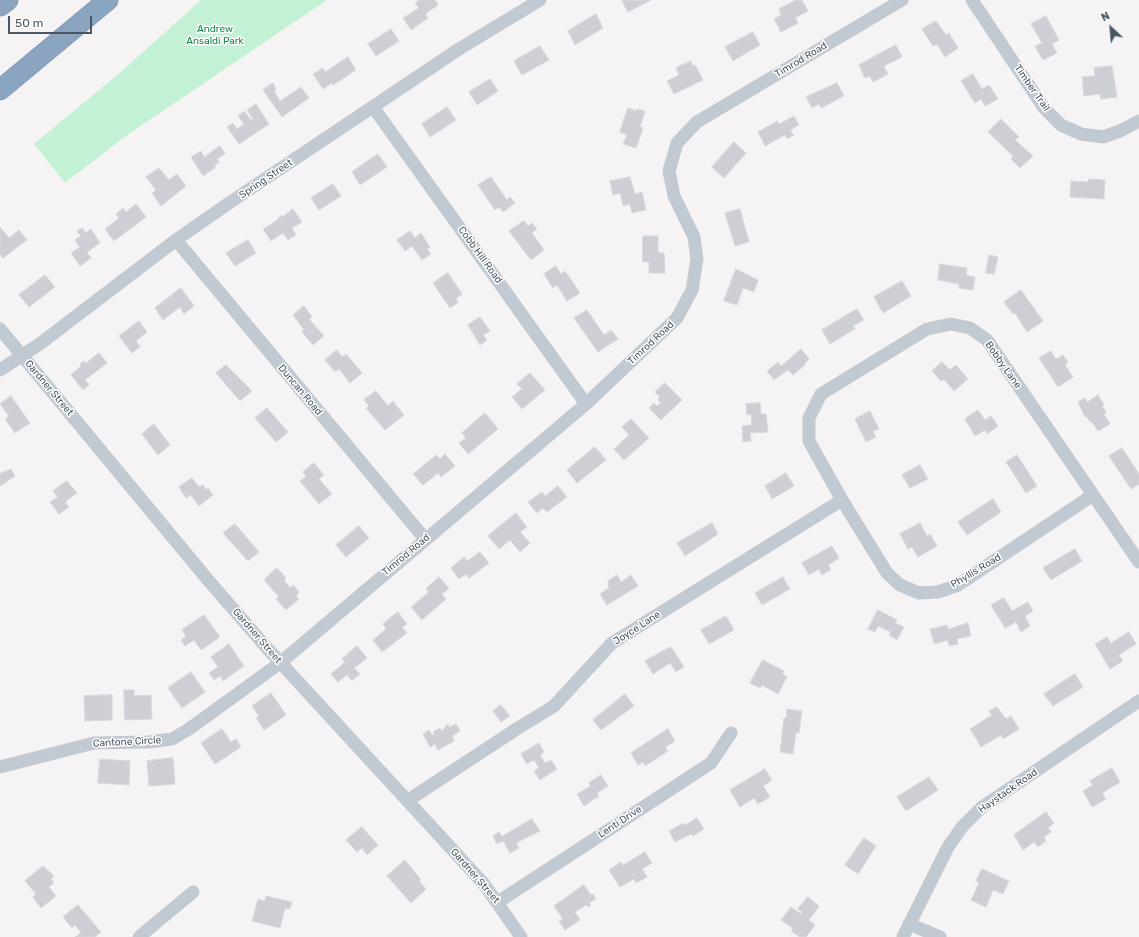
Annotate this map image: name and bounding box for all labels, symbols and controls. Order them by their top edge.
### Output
scale bar [10,8,94,34]
north arrow [1091,8,1131,48]
text: N [1099,9,1112,24]
text: 50 m [15,16,43,30]
park label: Andrew Ansaldi Park [186,23,244,46]
street label: Timrod Road [773,40,829,80]
street label: Timber Trail [1012,62,1052,114]
street label: Spring Street [237,157,295,201]
street label: Cobb Hill Road [455,224,505,286]
street label: Timrod Road [625,319,677,367]
street label: Bobby Lane [982,339,1024,391]
street label: Gardner Street [22,358,76,418]
street label: Duncan Road [275,362,325,418]
street label: Timrod Road [380,532,432,578]
street label: Phyllis Road [949,551,1003,591]
street label: Gardner Street [230,606,284,666]
street label: Joyce Lane [611,608,663,648]
street label: Cantone Circle [93,734,161,750]
street label: Haystack Road [976,766,1040,816]
street label: Lenti Drive [596,803,644,841]
street label: Gardner Street [448,846,502,906]

